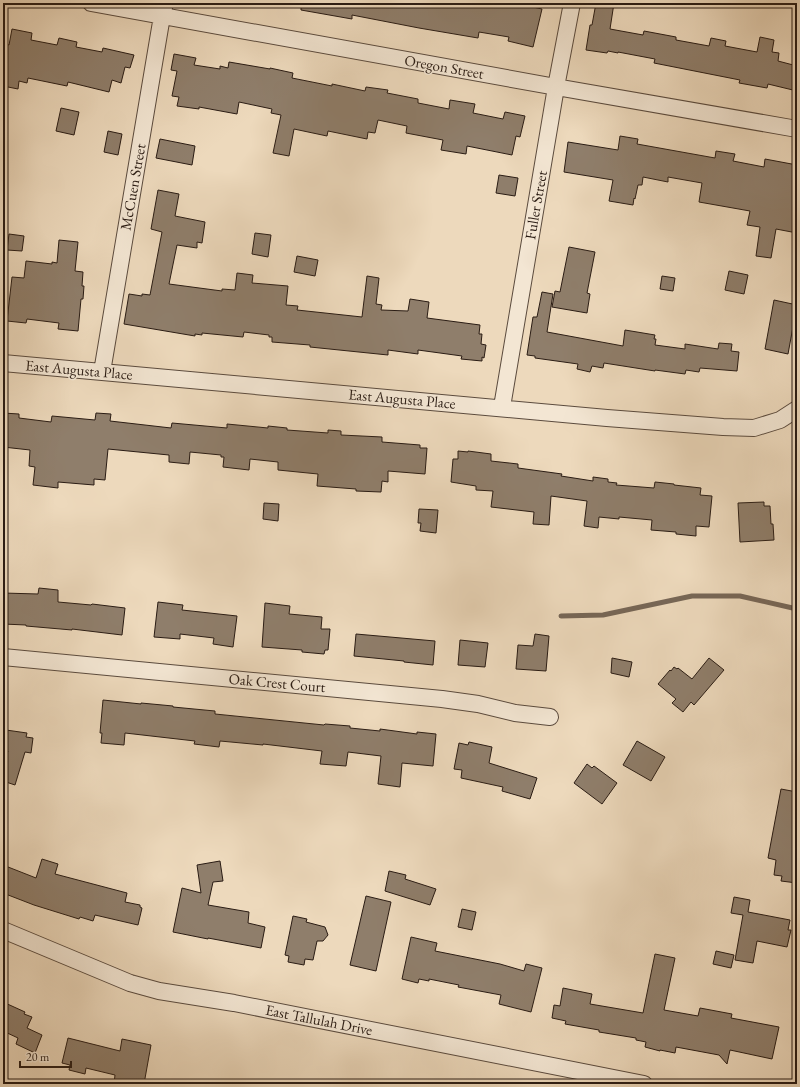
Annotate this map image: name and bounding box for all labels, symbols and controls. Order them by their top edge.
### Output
street label: Oregon Street [403,50,485,83]
street label: McCuen Street [116,142,150,232]
street label: Fuller Street [520,169,551,241]
street label: East Augusta Place [25,355,134,384]
street label: East Augusta Place [348,384,457,413]
street label: Oak Crest Court [228,669,327,696]
street label: East Tallulah Drive [264,1000,374,1039]
scale bar [20,1043,71,1069]
text: 20 m [26,1049,50,1065]

